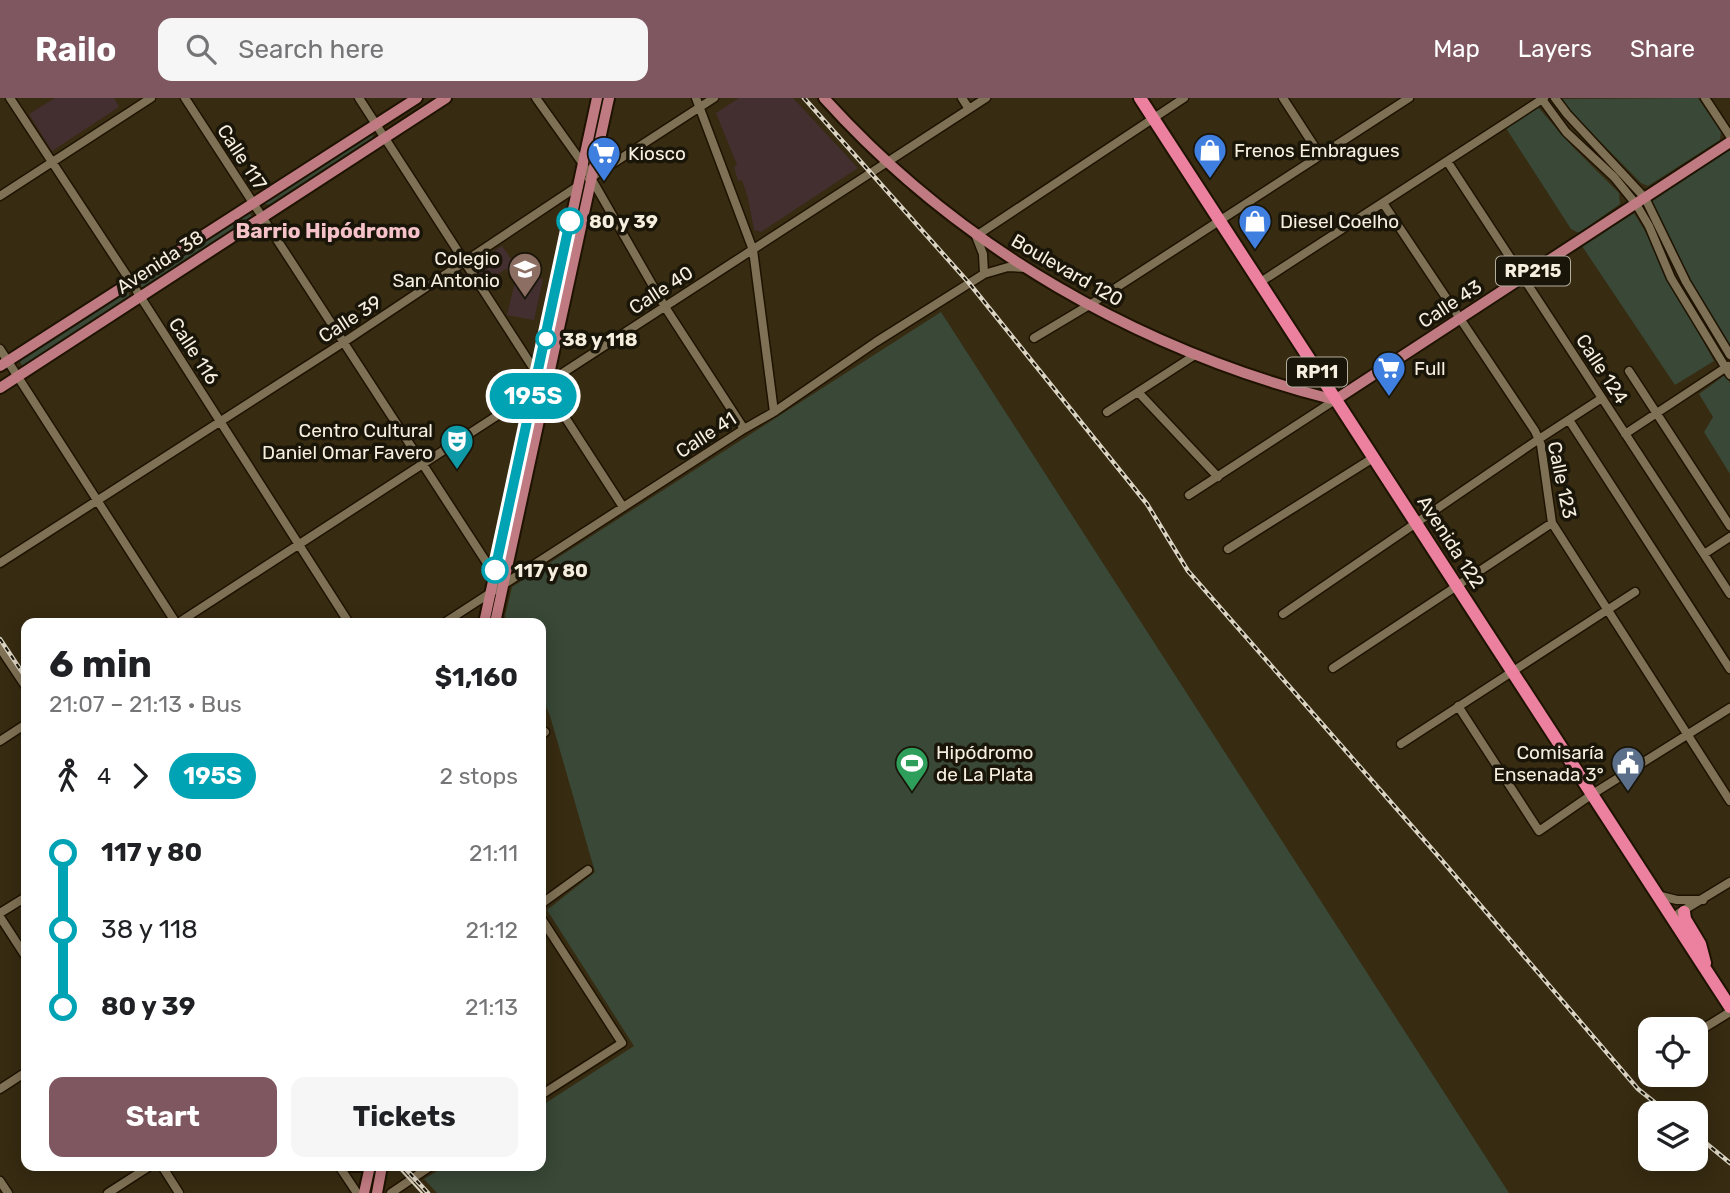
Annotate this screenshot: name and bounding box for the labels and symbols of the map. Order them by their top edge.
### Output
street label: Calle 117 [212,120,272,194]
shop icon: Frenos Embragues [1191,131,1229,180]
supermarket icon: Kiosco [585,134,623,183]
place label: Frenos Embragues [1234,139,1400,162]
place label: Kiosco [628,142,686,165]
shop icon: Diesel Coelho [1236,202,1274,251]
marker: 80 y 39 [557,208,583,234]
place label: 80 y 39 [589,210,658,233]
place label: Diesel Coelho [1280,210,1399,233]
district label: Barrio Hipódromo [236,218,420,243]
street label: Avenida 38 [112,225,208,299]
street label: Boulevard 120 [1007,229,1127,311]
place label: Colegio San Antonio [393,247,500,292]
school or university icon: Colegio San Antonio [506,250,544,299]
road number: RP215 [1496,256,1570,286]
street label: Calle 40 [625,261,697,319]
street label: Calle 43 [1414,275,1486,333]
street label: Calle 39 [314,290,386,348]
street label: Calle 116 [164,313,224,389]
place label: 38 y 118 [562,328,638,351]
marker: 38 y 118 [536,329,556,349]
street label: Calle 124 [1571,330,1633,408]
supermarket icon: Full [1370,349,1408,398]
place label: Full [1414,357,1446,380]
road number: RP11 [1287,358,1347,386]
line badge: 195S [484,373,582,419]
street label: Calle 41 [672,407,740,463]
place label: Centro Cultural Daniel Omar Favero [262,419,433,464]
theatre icon: Centro Cultural Daniel Omar Favero [438,422,476,471]
street label: Calle 123 [1543,439,1581,521]
street label: Avenida 122 [1413,491,1489,593]
marker: 117 y 80 [482,557,508,583]
place label: 117 y 80 [514,559,588,582]
place label: Hipódromo de La Plata [936,741,1034,786]
place label: Comisaría Ensenada 3° [1493,741,1604,786]
sports icon: Hipódromo de La Plata [893,744,931,793]
public building icon: Comisaría Ensenada 3° [1609,744,1647,793]

